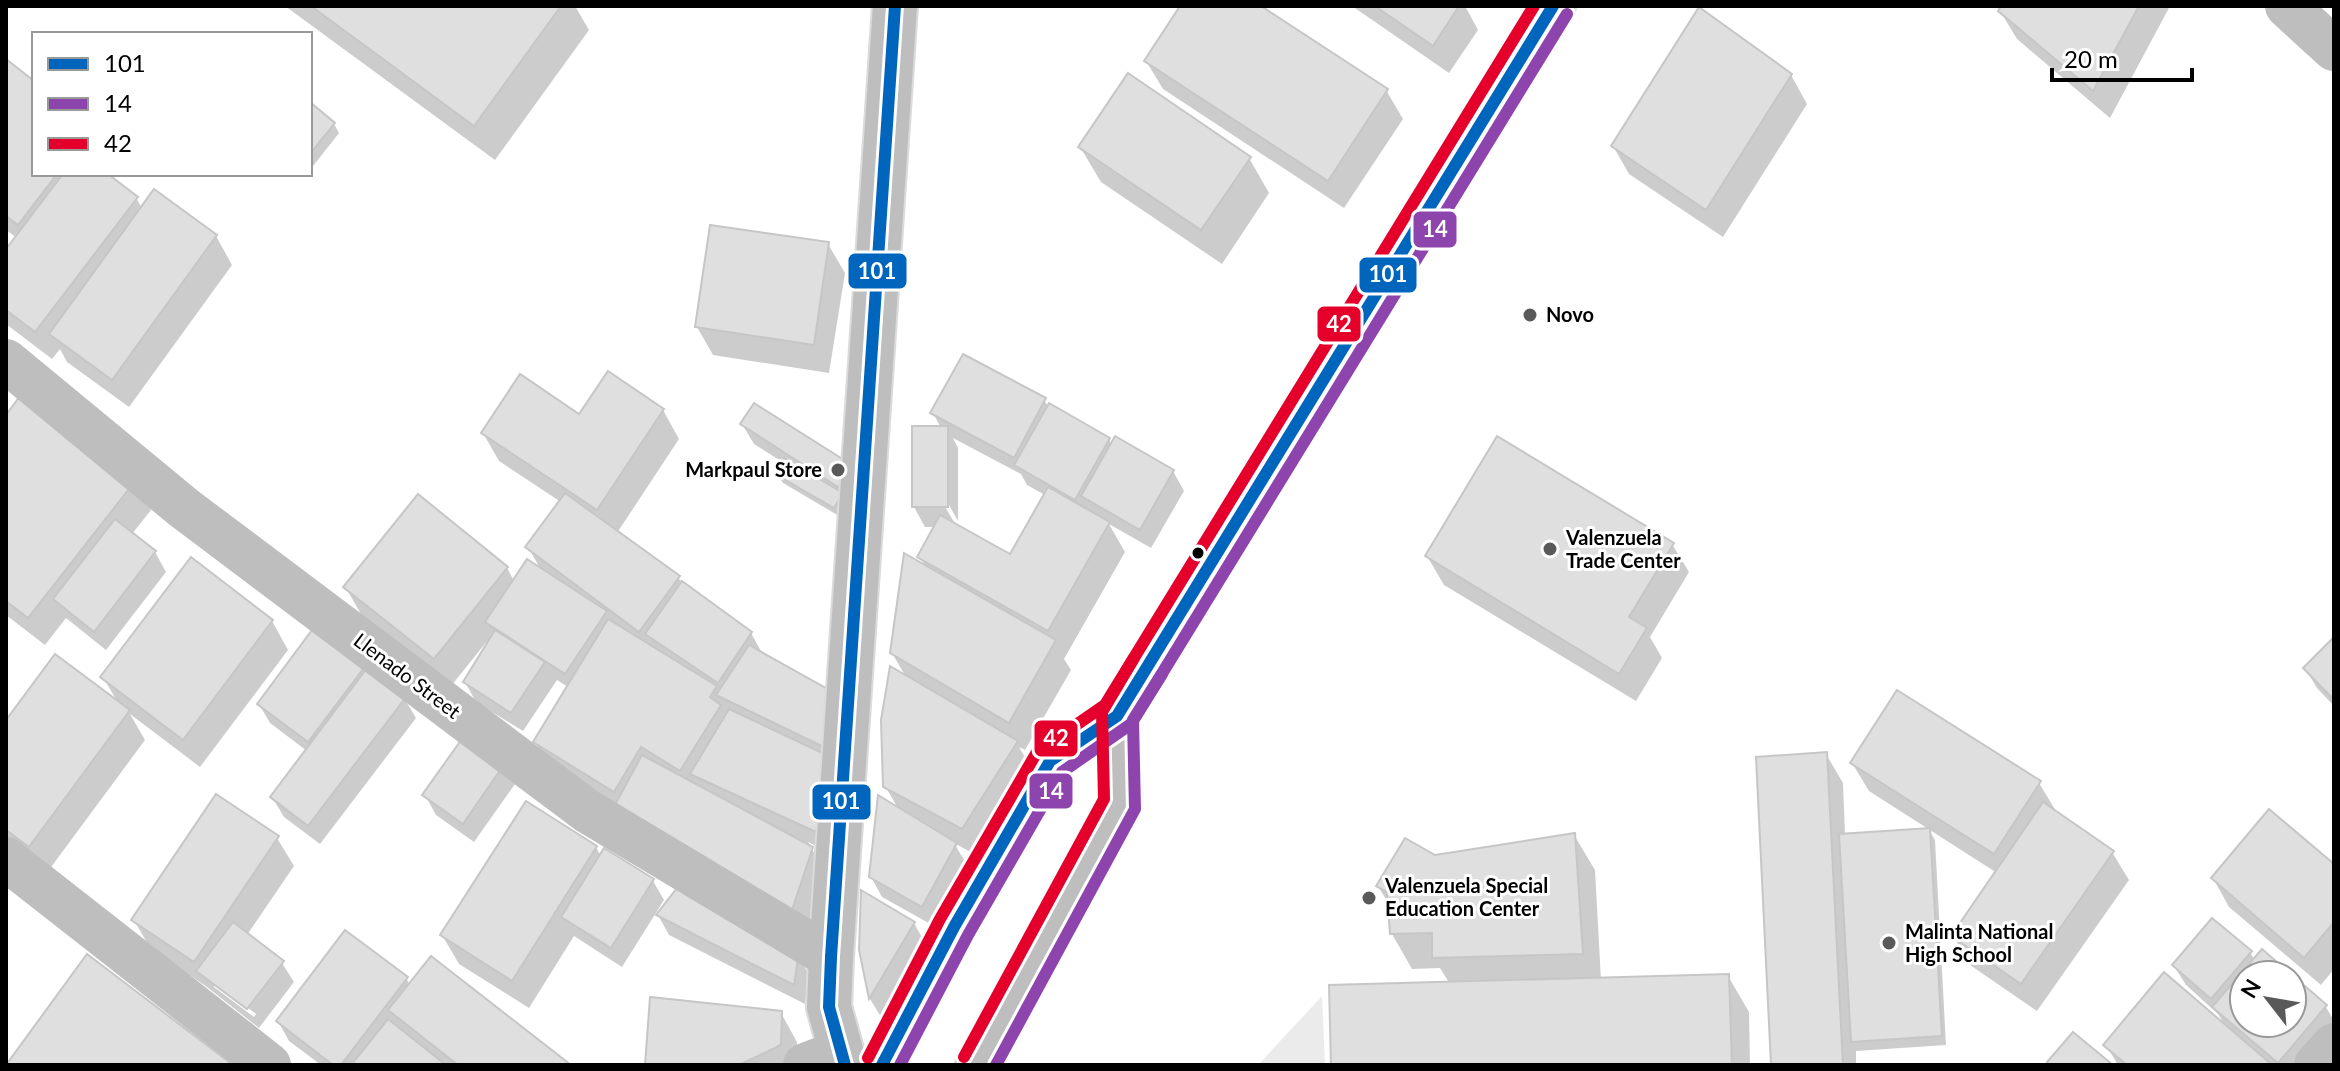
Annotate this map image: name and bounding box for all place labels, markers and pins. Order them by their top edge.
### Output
place label: Novo [1546,302,1594,326]
marker: Novo [1521,306,1539,324]
place label: Markpaul Store [685,457,822,481]
marker: Markpaul Store [829,461,847,479]
place label: Valenzuela Trade Center [1565,525,1681,572]
marker: Valenzuela Trade Center [1541,540,1559,558]
unlabelled marker [1190,545,1206,561]
place label: Valenzuela Special Education Center [1384,873,1548,920]
marker: Valenzuela Special Education Center [1360,889,1378,907]
place label: Malinta National High School [1905,919,2053,966]
marker: Malinta National High School [1880,934,1898,952]

